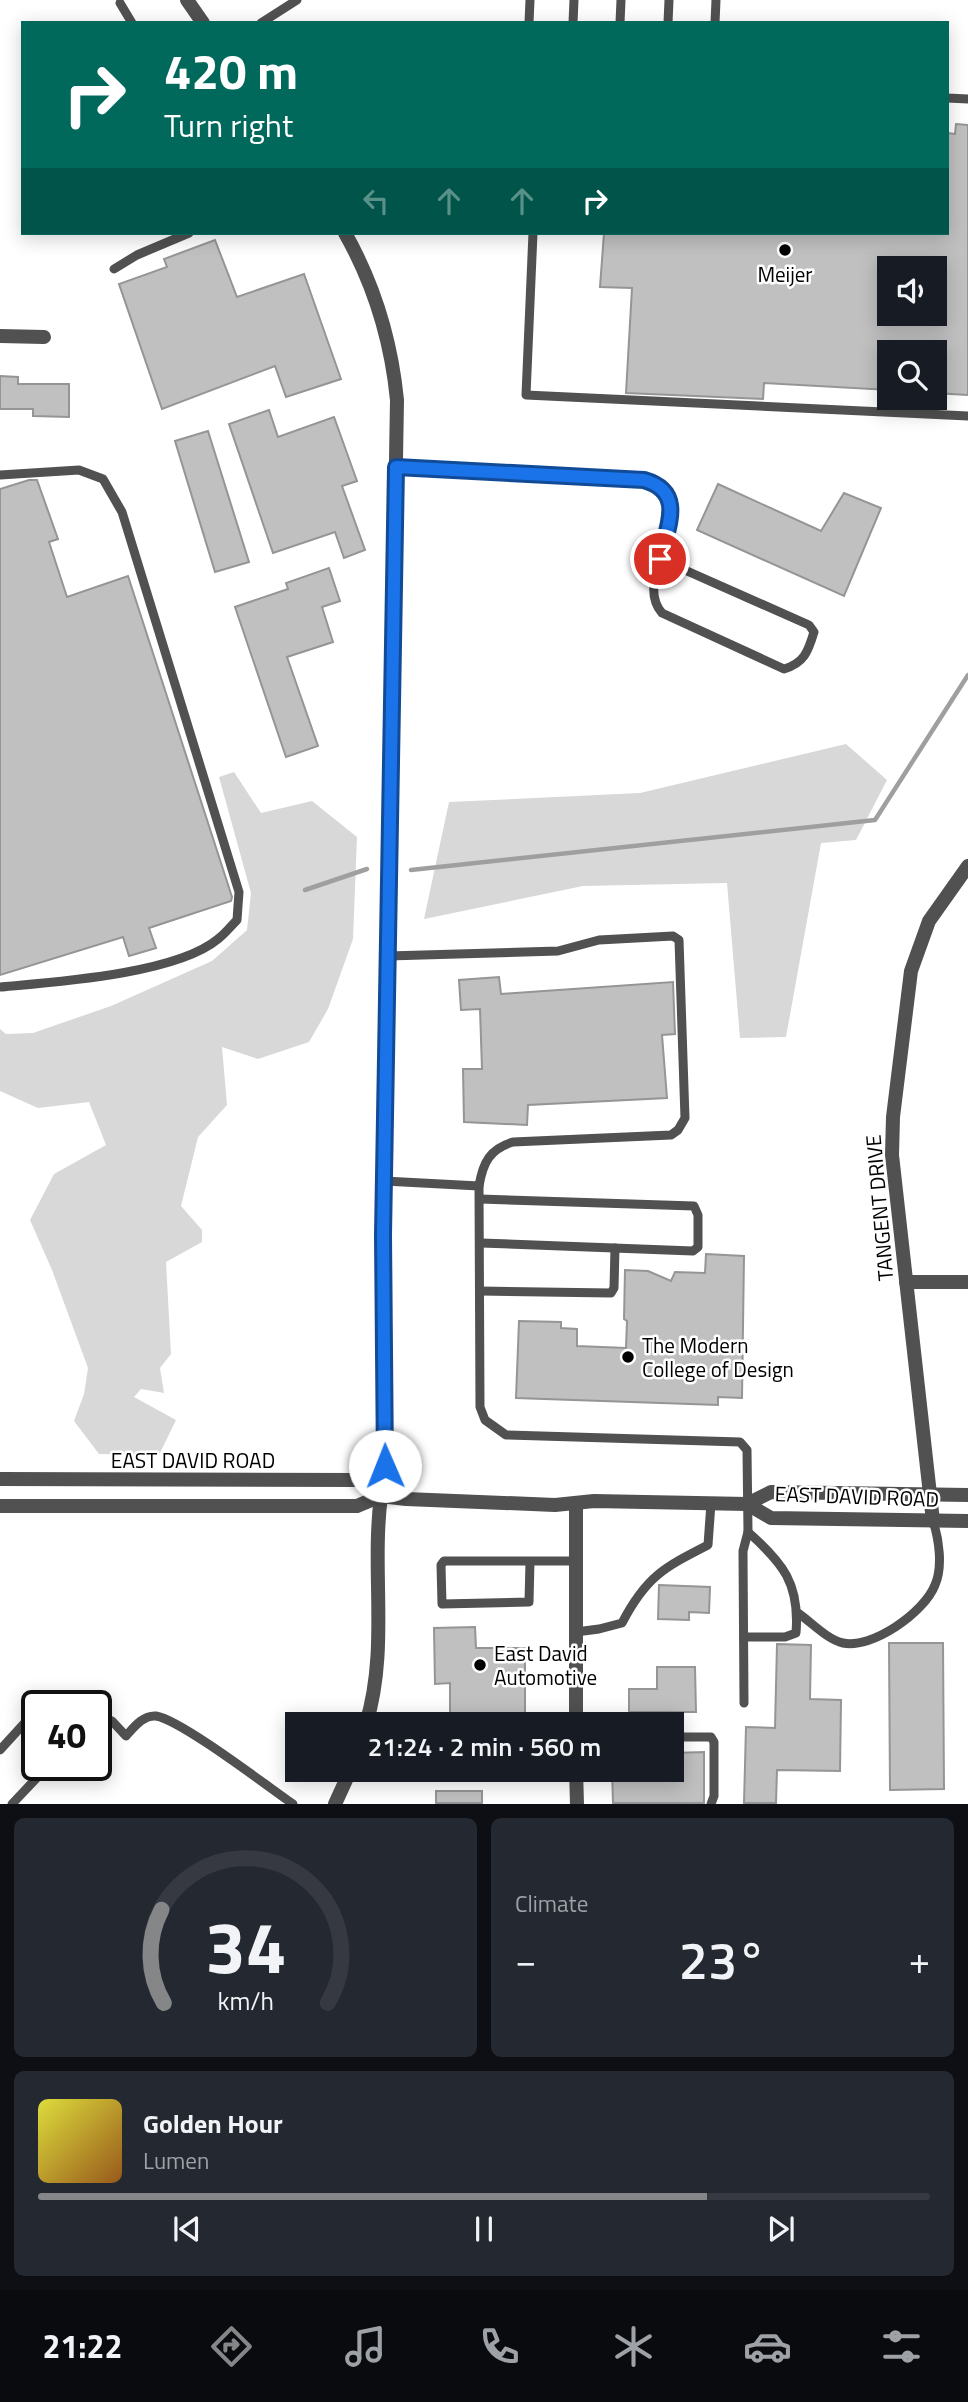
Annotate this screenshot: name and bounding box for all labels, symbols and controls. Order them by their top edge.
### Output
text: 420 m [164,33,298,108]
icon: right [49,49,140,140]
text: Turn right [164,101,293,149]
icon: left [357,182,395,220]
icon: ahead [430,182,468,220]
icon: ahead [503,182,541,220]
icon: right [576,182,614,220]
marker: Meijer [777,242,793,258]
map controls [877,256,947,410]
button: sound [877,256,947,326]
place label: Meijer [757,258,813,290]
button: search [877,340,947,410]
pin [630,529,690,589]
icon: arrive [641,540,679,578]
street label: TANGENT DRIVE [857,1134,901,1282]
place label: The Modern College of Design [642,1329,794,1385]
marker: The Modern College of Design [620,1349,636,1365]
position arrow [348,1429,422,1503]
street label: EAST DAVID ROAD [111,1444,275,1476]
street label: EAST DAVID ROAD [774,1477,940,1515]
place label: East David Automotive [494,1637,597,1693]
marker: East David Automotive [472,1657,488,1673]
speed limit sign: 40 [21,1690,112,1781]
text: 21:24 · 2 min · 560 m [368,1727,601,1766]
text: Climate [515,1886,588,1921]
text: 34 [205,1892,286,2002]
text: 23° [679,1920,766,1999]
text: − [515,1931,536,1989]
text: + [909,1931,930,1989]
text: km/h [217,1982,274,2020]
text: Golden Hour [143,2104,283,2143]
text: Lumen [143,2143,209,2178]
icon: previous [168,2210,206,2248]
icon: pause [465,2210,503,2248]
icon: next [762,2210,800,2248]
text: 21:22 [42,2322,122,2370]
icon: directions [207,2322,256,2371]
icon: music [341,2322,390,2371]
icon: phone [475,2322,524,2371]
icon: climate [609,2322,658,2371]
icon: car [743,2322,792,2371]
icon: filters [877,2322,926,2371]

